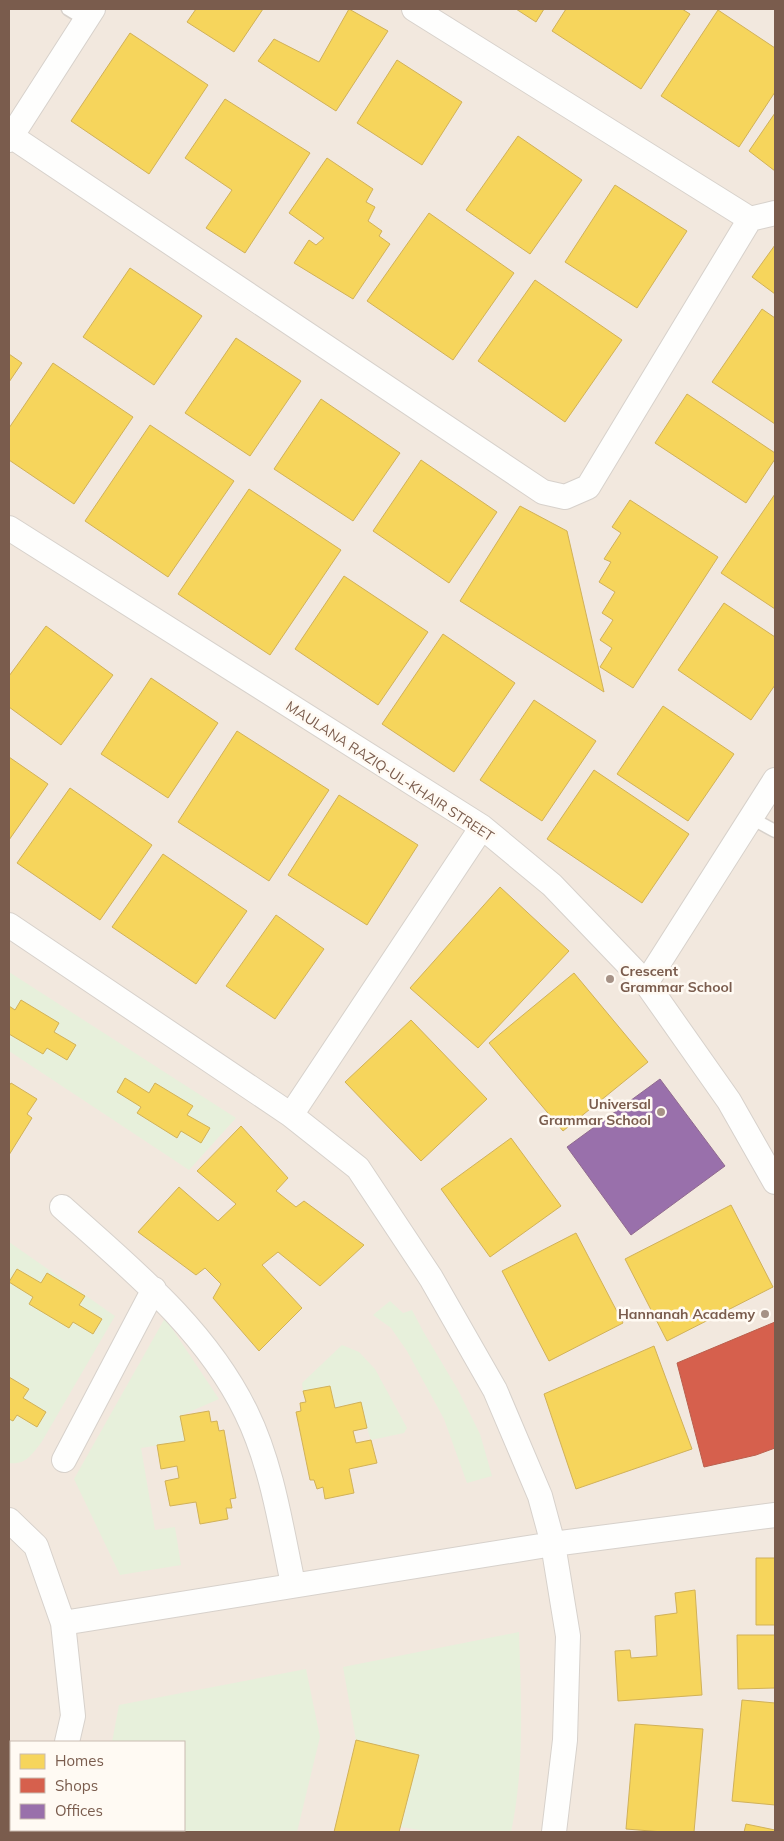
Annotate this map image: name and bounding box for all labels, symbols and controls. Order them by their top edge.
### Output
street label: MAULANA RAZIQ-UL-KHAIR STREET [283,697,498,845]
place label: Crescent Grammar School [620,962,732,996]
marker: Crescent Grammar School [604,973,616,985]
place label: Universal Grammar School [539,1095,651,1129]
marker: Universal Grammar School [655,1106,667,1118]
place label: Hannanah Academy [618,1305,755,1323]
marker: Hannanah Academy [759,1308,771,1320]
legend [10,1741,185,1831]
text: Homes [55,1751,104,1770]
text: Shops [55,1776,98,1795]
text: Offices [55,1801,103,1820]

